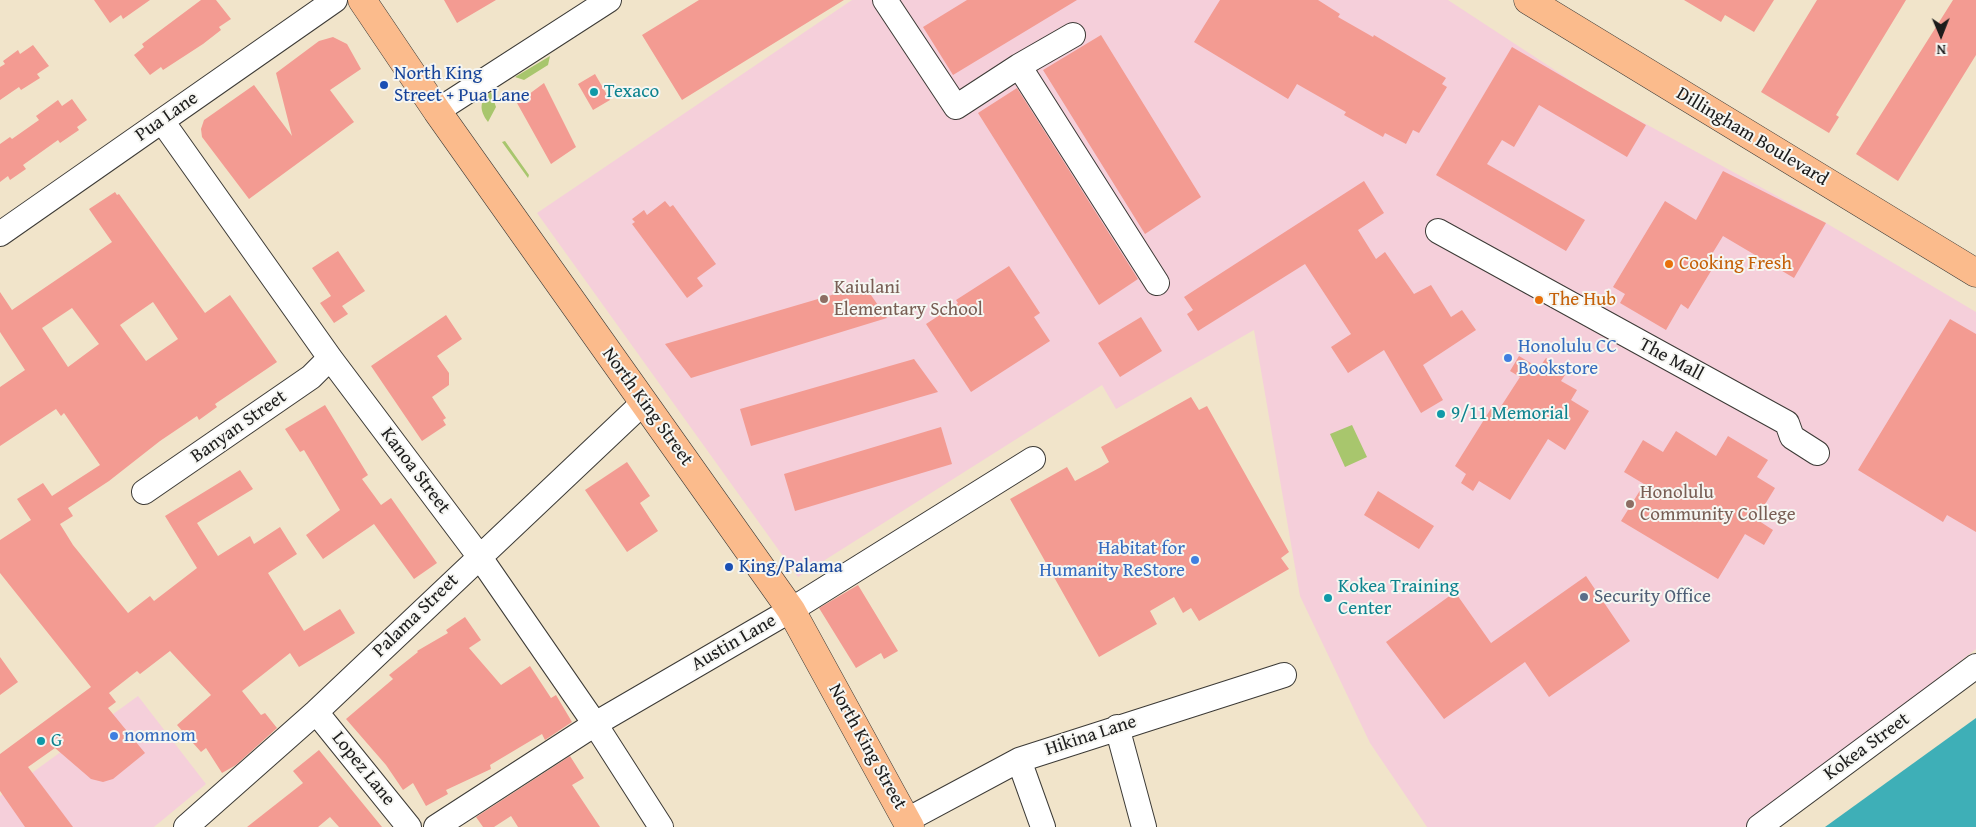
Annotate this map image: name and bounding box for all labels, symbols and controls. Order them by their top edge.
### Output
north arrow [1916,10,1966,60]
text: N [1936,40,1946,60]
place label: North King Street + Pua Lane [394,63,530,107]
marker: North King Street + Pua Lane [378,79,390,91]
place label: Texaco [604,81,659,103]
street label: Dillingham Boulevard [1672,83,1832,191]
marker: Texaco [588,86,600,98]
street label: Pua Lane [131,87,203,147]
place label: Cooking Fresh [1679,253,1792,275]
marker: Cooking Fresh [1663,258,1675,270]
place label: Kaiulani Elementary School [834,277,983,321]
place label: The Hub [1549,289,1616,311]
marker: Kaiulani Elementary School [818,293,830,305]
marker: The Hub [1533,294,1545,306]
street label: The Mall [1635,334,1707,386]
place label: Honolulu CC Bookstore [1518,336,1617,380]
street label: North King Street [596,343,698,471]
marker: Honolulu CC Bookstore [1502,352,1514,364]
street label: Banyan Street [187,386,291,468]
place label: 9/11 Memorial [1451,403,1569,425]
marker: 9/11 Memorial [1435,408,1447,420]
street label: Kanoa Street [375,423,455,519]
place label: Honolulu Community College [1640,482,1796,526]
marker: Honolulu Community College [1624,498,1636,510]
place label: Habitat for Humanity ReStore [1039,538,1185,582]
marker: Habitat for Humanity ReStore [1189,554,1201,566]
place label: King/Palama [739,556,843,578]
marker: King/Palama [723,561,735,573]
street label: Palama Street [368,570,464,662]
place label: Kokea Training Center [1338,576,1459,620]
place label: Security Office [1594,586,1711,608]
marker: Security Office [1578,591,1590,603]
marker: Kokea Training Center [1322,592,1334,604]
street label: Austin Lane [688,610,780,676]
street label: North King Street [823,680,911,814]
street label: Kokea Street [1820,708,1914,786]
street label: Hikina Lane [1043,711,1139,761]
place label: nomnom [124,725,196,747]
street label: Lopez Lane [326,727,400,811]
place label: G [51,730,62,752]
marker: nomnom [108,730,120,742]
marker: G [35,735,47,747]

